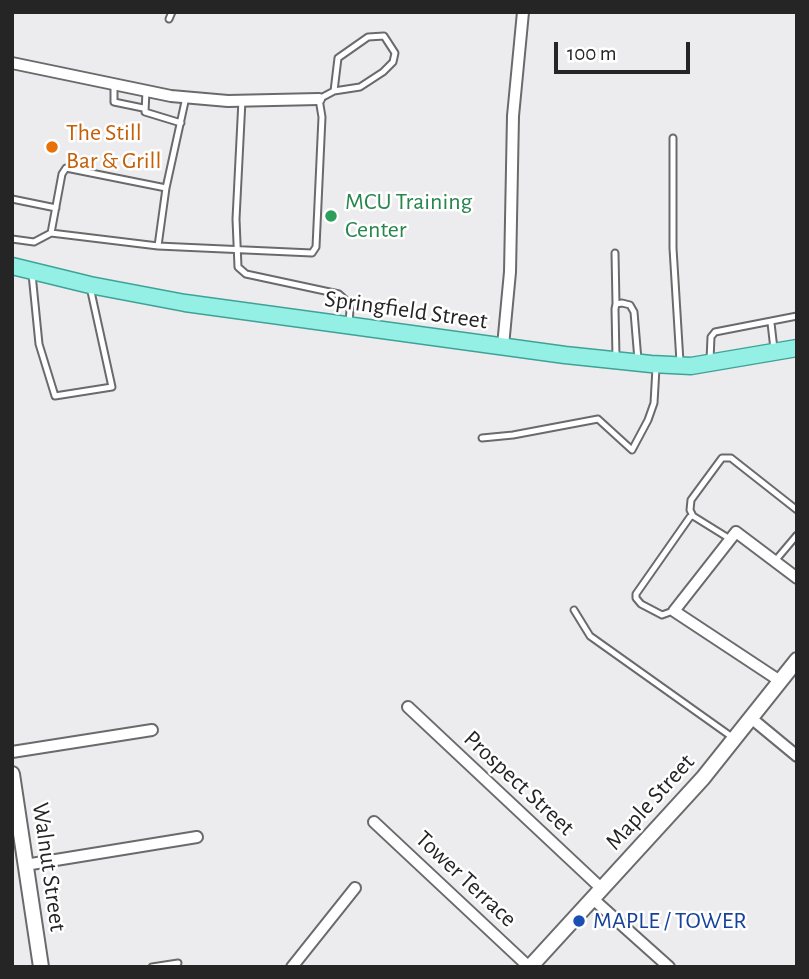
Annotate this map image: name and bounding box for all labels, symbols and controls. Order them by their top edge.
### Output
scale bar [557,28,694,72]
text: 100 m [567,43,617,64]
place label: The Still Bar & Grill [66,119,161,175]
marker: The Still Bar & Grill [44,139,60,155]
place label: MCU Training Center [345,188,472,244]
marker: MCU Training Center [323,208,339,224]
street label: Springfield Street [323,284,489,336]
street label: Prospect Street [458,724,580,842]
street label: Maple Street [599,748,701,856]
street label: Walnut Street [26,801,72,933]
street label: Tower Terrace [409,825,523,933]
place label: MAPLE / TOWER [593,907,747,935]
marker: MAPLE / TOWER [571,913,587,929]

